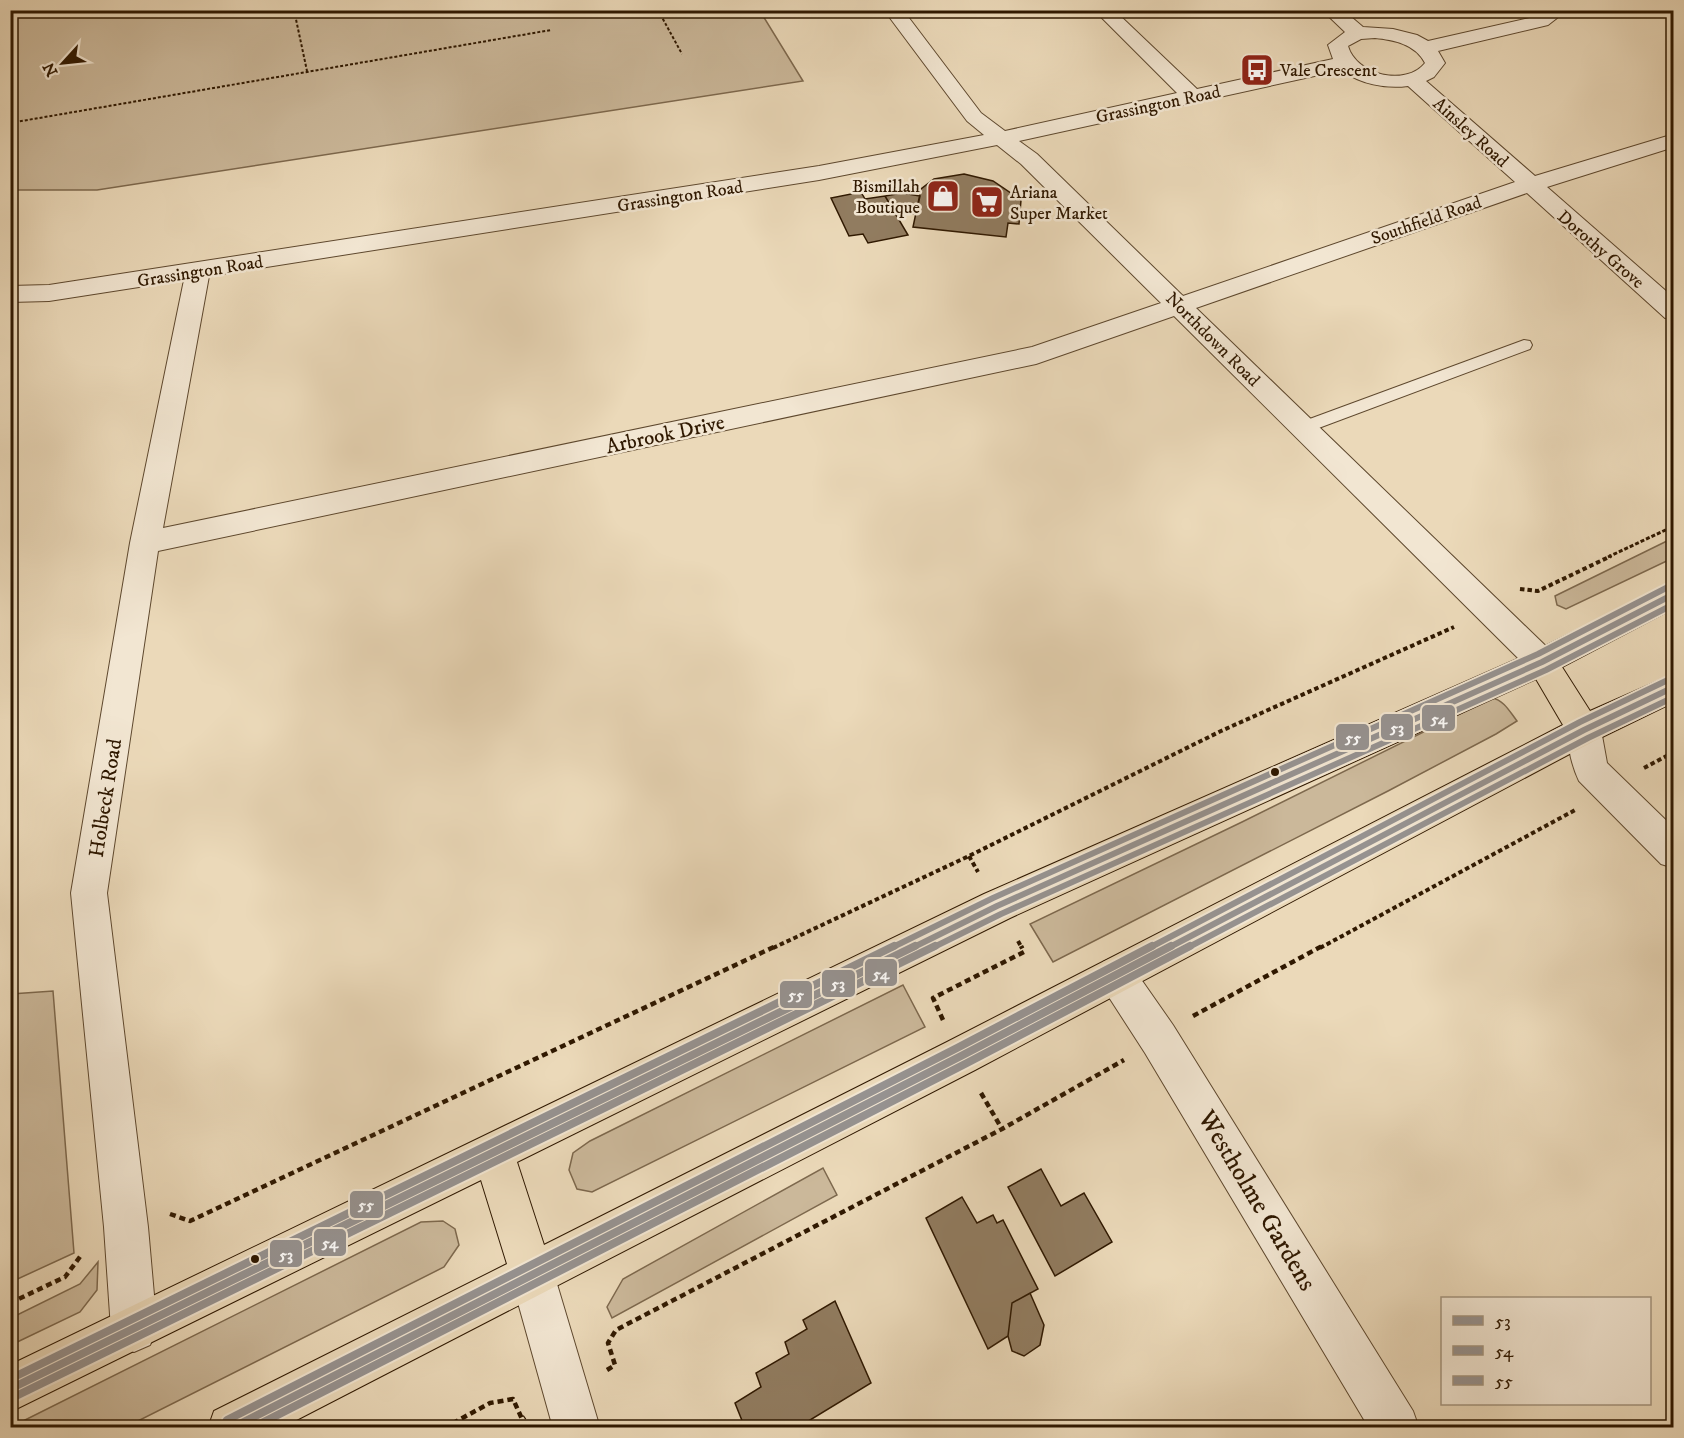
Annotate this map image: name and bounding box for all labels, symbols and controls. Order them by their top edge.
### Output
north arrow [33,33,93,93]
bus stop icon: Vale Crescent [1239,52,1275,88]
text: N [39,59,62,80]
place label: Vale Crescent [1279,60,1377,82]
street label: Grassington Road [1094,81,1223,129]
street label: Ainsley Road [1428,93,1513,172]
street label: Grassington Road [616,176,745,218]
place label: Bismillah Boutique [852,176,921,219]
shop icon: Bismillah Boutique [925,178,961,214]
place label: Ariana Super Market [1010,182,1108,225]
supermarket icon: Ariana Super Market [969,184,1005,220]
street label: Southfield Road [1368,192,1484,250]
street label: Dorothy Grove [1552,206,1648,294]
street label: Grassington Road [136,251,265,293]
street label: Northdown Road [1160,288,1264,392]
street label: Arbrook Drive [603,410,727,460]
line badge: 54 [1421,704,1456,732]
text: 54 [1430,709,1448,729]
line badge: 53 [1380,713,1414,741]
text: 53 [1389,718,1404,738]
line badge: 55 [1335,723,1370,751]
text: 55 [1344,728,1361,748]
street label: Holbeck Road [84,736,128,859]
unlabelled marker [1269,766,1281,778]
line badge: 54 [864,958,898,987]
text: 54 [872,964,890,984]
line badge: 53 [821,969,856,998]
text: 53 [830,974,845,994]
line badge: 55 [779,980,813,1009]
text: 55 [787,985,804,1005]
street label: Westholme Gardens [1189,1104,1324,1297]
line badge: 55 [349,1190,384,1219]
text: 55 [357,1195,374,1215]
line badge: 54 [313,1228,347,1257]
text: 54 [321,1233,339,1253]
line badge: 53 [269,1239,303,1268]
text: 53 [278,1245,293,1265]
unlabelled marker [249,1253,261,1265]
legend [1441,1297,1651,1405]
text: 53 [1495,1311,1511,1333]
text: 54 [1495,1341,1514,1363]
text: 55 [1495,1371,1513,1393]

